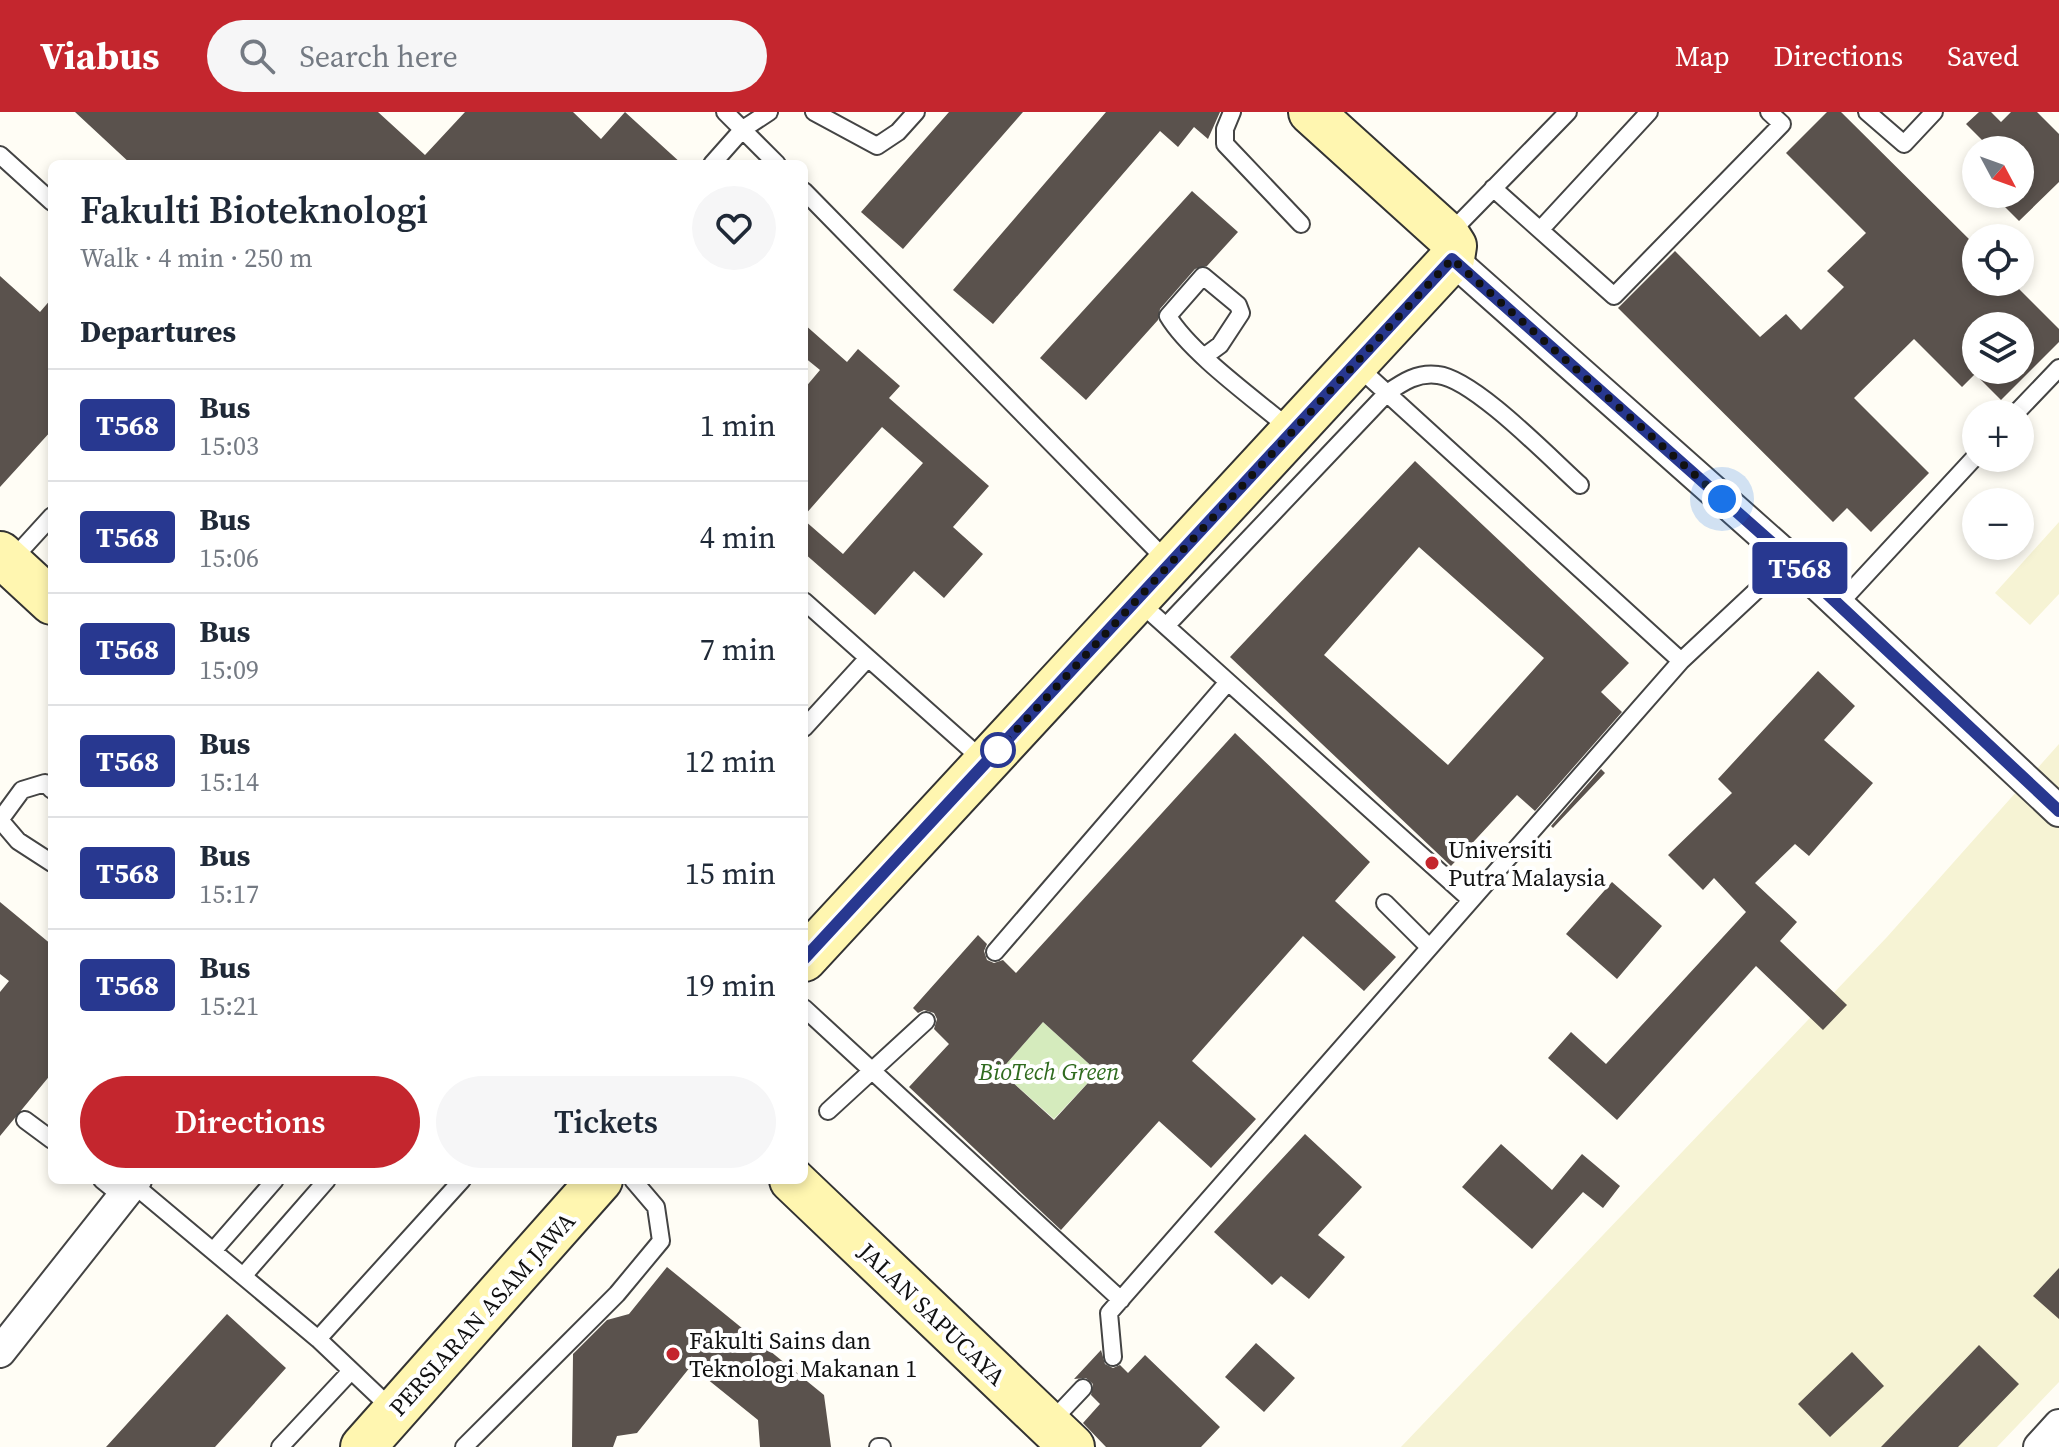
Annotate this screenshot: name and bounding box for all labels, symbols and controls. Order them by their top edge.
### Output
search box [207,20,767,92]
text: Viabus [40,30,159,82]
icon: search [235,34,279,78]
text: Search here [299,36,458,77]
text: Map [1675,37,1730,75]
text: Directions [1774,37,1903,75]
text: Saved [1947,37,2019,75]
north arrow [1962,136,2034,208]
map controls [1962,136,2034,560]
text: Fakulti Bioteknologi [80,184,428,236]
button: heart [692,186,776,270]
button: locate [1962,224,2034,296]
text: Walk · 4 min · 250 m [80,240,313,276]
text: Departures [80,311,236,352]
button: layers [1962,312,2034,384]
text: Bus [199,387,250,428]
button: + [1962,400,2034,472]
text: 1 min [700,405,776,446]
text: T568 [96,406,159,444]
text: 15:03 [199,428,259,464]
your location [1702,479,1742,519]
button: − [1962,488,2034,560]
text: Bus [199,499,250,540]
text: 4 min [700,517,776,558]
text: T568 [96,518,159,556]
text: 15:06 [199,540,259,576]
line badge: T568 [1744,542,1856,594]
text: T568 [1768,549,1832,587]
text: Bus [199,611,250,652]
text: 7 min [700,629,776,670]
text: T568 [96,630,159,668]
text: 15:09 [199,652,259,688]
text: Bus [199,723,250,764]
unlabelled marker [981,733,1015,767]
text: 12 min [685,741,776,782]
text: T568 [96,742,159,780]
text: 15:14 [199,764,259,800]
place label: Universiti Putra Malaysia [1448,833,1607,894]
text: Bus [199,835,250,876]
text: 15 min [685,853,776,894]
text: T568 [96,854,159,892]
marker: Universiti Putra Malaysia [1423,854,1441,872]
text: 15:17 [199,876,259,912]
text: Bus [199,947,250,988]
text: 19 min [685,965,776,1006]
text: T568 [96,966,159,1004]
text: 15:21 [199,988,259,1024]
park label: BioTech Green [977,1055,1120,1088]
button: Directions [80,1076,420,1168]
button: Tickets [436,1076,776,1168]
street label: PERSIARAN ASAM JAWA [381,1205,583,1423]
street label: JALAN SAPUCAYA [851,1235,1013,1393]
place label: Fakulti Sains dan Teknologi Makanan 1 [689,1324,917,1385]
marker: Fakulti Sains dan Teknologi Makanan 1 [664,1345,682,1363]

